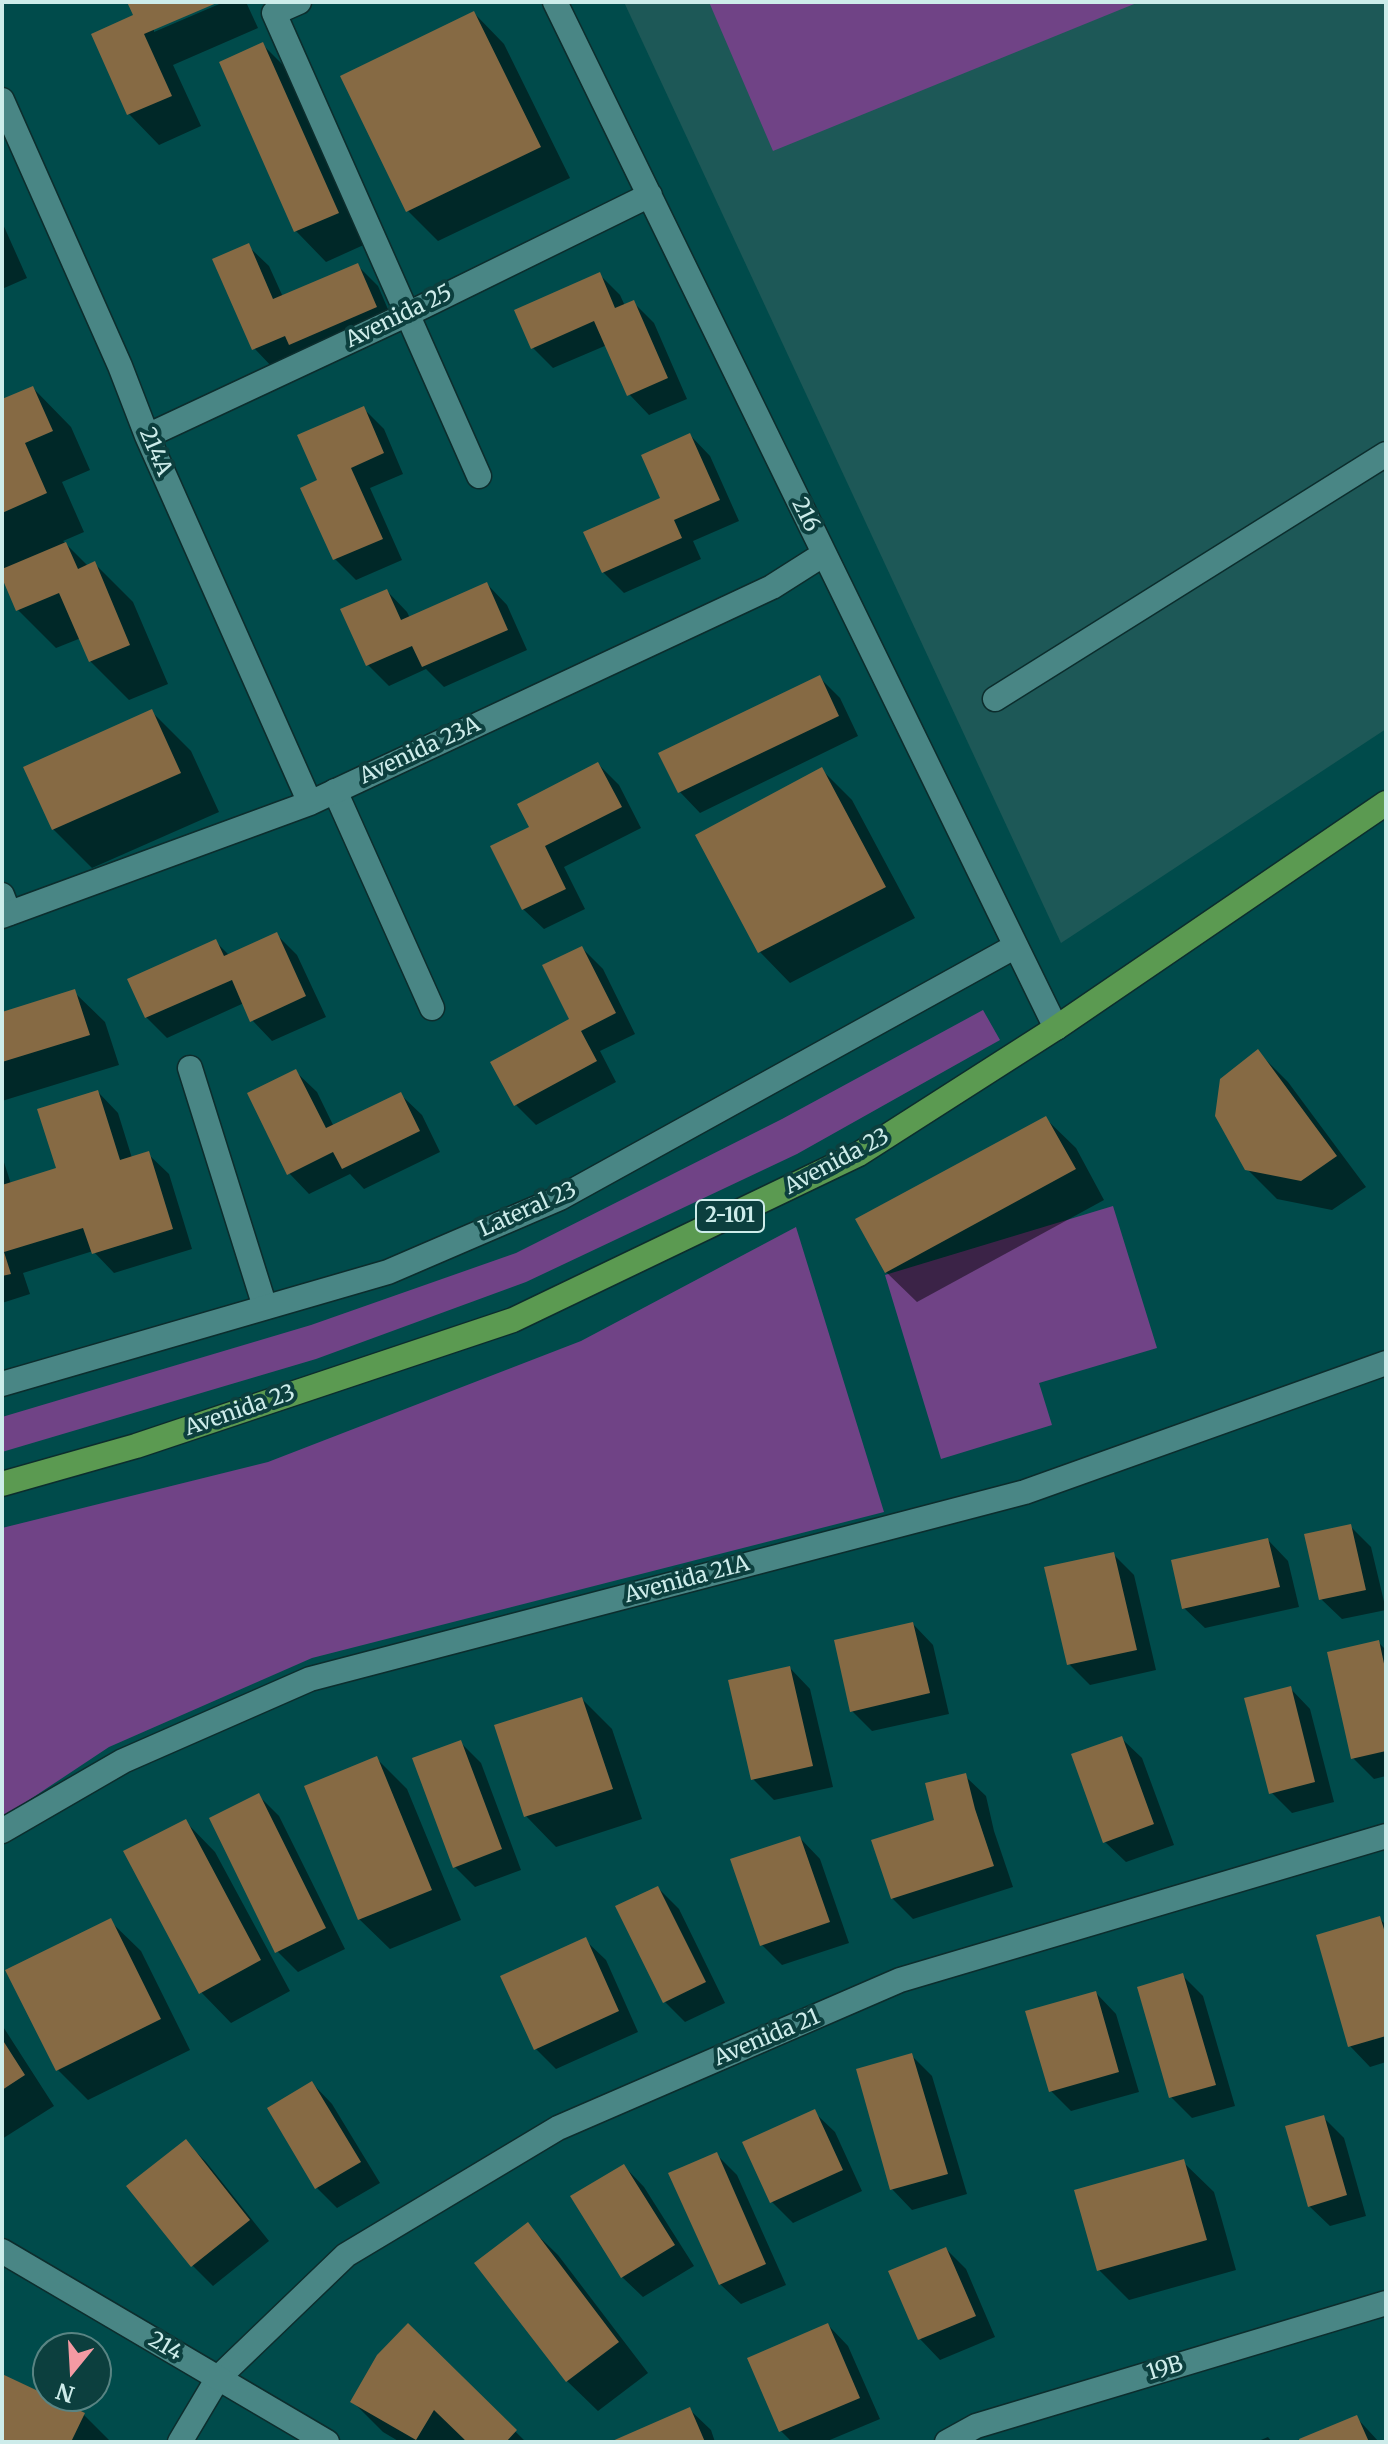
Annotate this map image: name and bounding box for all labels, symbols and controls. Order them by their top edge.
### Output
street label: Avenida 25 [341,280,457,354]
street label: 214A [133,424,177,480]
street label: 216 [786,494,824,536]
street label: Avenida 23A [356,712,484,790]
street label: Avenida 23 [780,1123,894,1201]
street label: Lateral 23 [475,1177,581,1243]
road number: 2-101 [696,1200,764,1232]
street label: Avenida 23 [181,1380,299,1442]
street label: Avenida 21A [622,1551,752,1609]
street label: Avenida 21 [710,2004,824,2072]
street label: 214 [143,2327,187,2367]
north arrow [32,2332,112,2412]
street label: 19B [1144,2351,1186,2387]
text: N [53,2377,78,2409]

